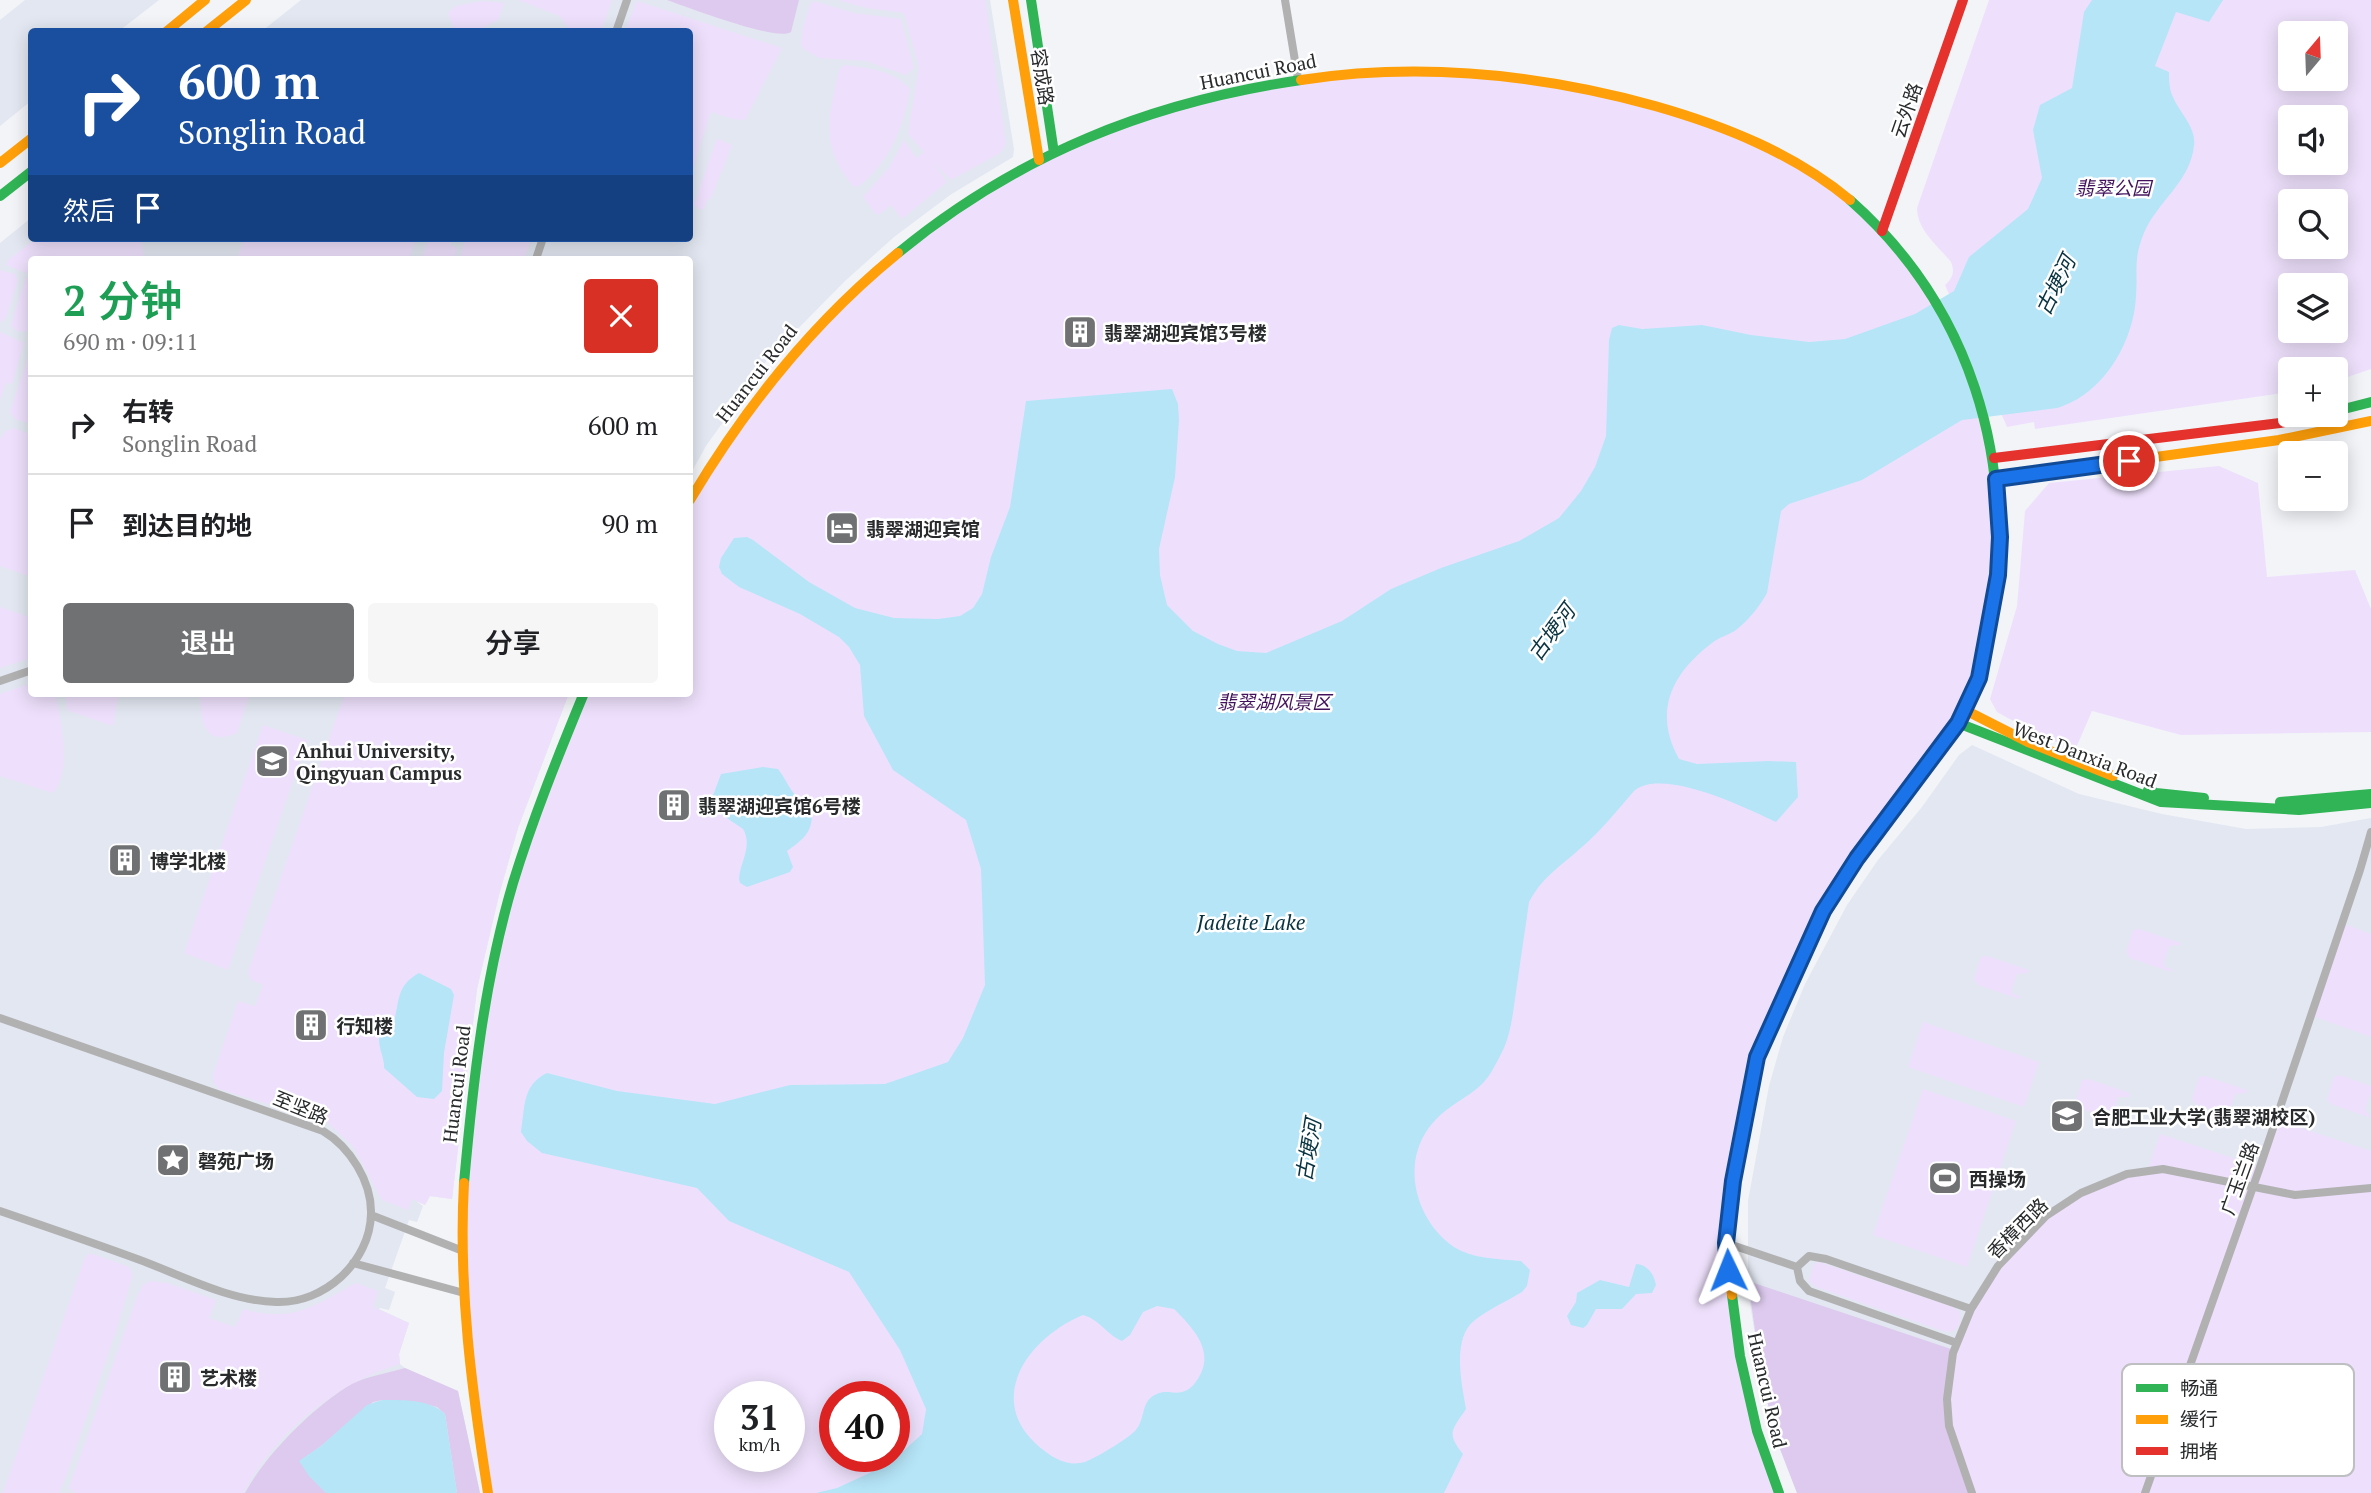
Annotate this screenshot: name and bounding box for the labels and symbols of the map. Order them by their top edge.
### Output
north arrow [2278,21,2348,91]
street label: 容成路 [1026,47,1060,107]
street label: Huancui Road [1198,47,1319,95]
street label: 云外路 [1885,79,1927,141]
park label: 翡翠公园 [2075,175,2154,200]
water label: 古埂河 [2029,247,2083,319]
building icon: 翡翠湖迎宾馆3号楼 [1061,313,1099,351]
street label: Huancui Road [710,318,802,427]
place label: 翡翠湖迎宾馆3号楼 [1104,320,1267,345]
pin [2099,431,2159,491]
hotel icon: 翡翠湖迎宾馆 [823,509,861,547]
place label: 翡翠湖迎宾馆 [866,516,980,541]
water label: 古埂河 [1521,595,1583,666]
park label: 翡翠湖风景区 [1217,689,1334,714]
street label: West Danxia Road [2009,715,2161,793]
place label: Anhui University, Qingyuan Campus [296,738,462,785]
school or university icon: Anhui University, Qingyuan Campus [253,742,291,780]
building icon: 翡翠湖迎宾馆6号楼 [655,786,693,824]
place label: 翡翠湖迎宾馆6号楼 [698,793,861,818]
building icon: 博学北楼 [106,841,144,879]
place label: 博学北楼 [150,848,226,873]
water label: Jadeite Lake [1196,908,1306,936]
building icon: 行知楼 [292,1006,330,1044]
place label: 行知楼 [336,1013,393,1038]
street label: Huancui Road [436,1023,476,1144]
street label: 至坚路 [270,1085,332,1129]
school or university icon: 合肥工业大学(翡翠湖校区) [2048,1097,2086,1135]
place label: 合肥工业大学(翡翠湖校区) [2092,1104,2315,1129]
water label: 古埂河 [1289,1113,1327,1183]
street label: 广玉兰路 [2214,1138,2264,1218]
place icon: 磬苑广场 [154,1141,192,1179]
place label: 磬苑广场 [198,1148,274,1173]
sports icon: 西操场 [1926,1159,1964,1197]
place label: 西操场 [1969,1166,2026,1191]
street label: 香樟西路 [1981,1192,2053,1264]
position arrow [1691,1233,1765,1307]
street label: Huancui Road [1743,1330,1794,1451]
building icon: 艺术楼 [156,1358,194,1396]
legend [2122,1364,2354,1476]
place label: 艺术楼 [200,1365,257,1390]
text: 畅通 [2180,1375,2218,1400]
speed limit sign: 40 [819,1381,910,1472]
text: 缓行 [2180,1406,2218,1431]
text: 拥堵 [2180,1438,2218,1463]

